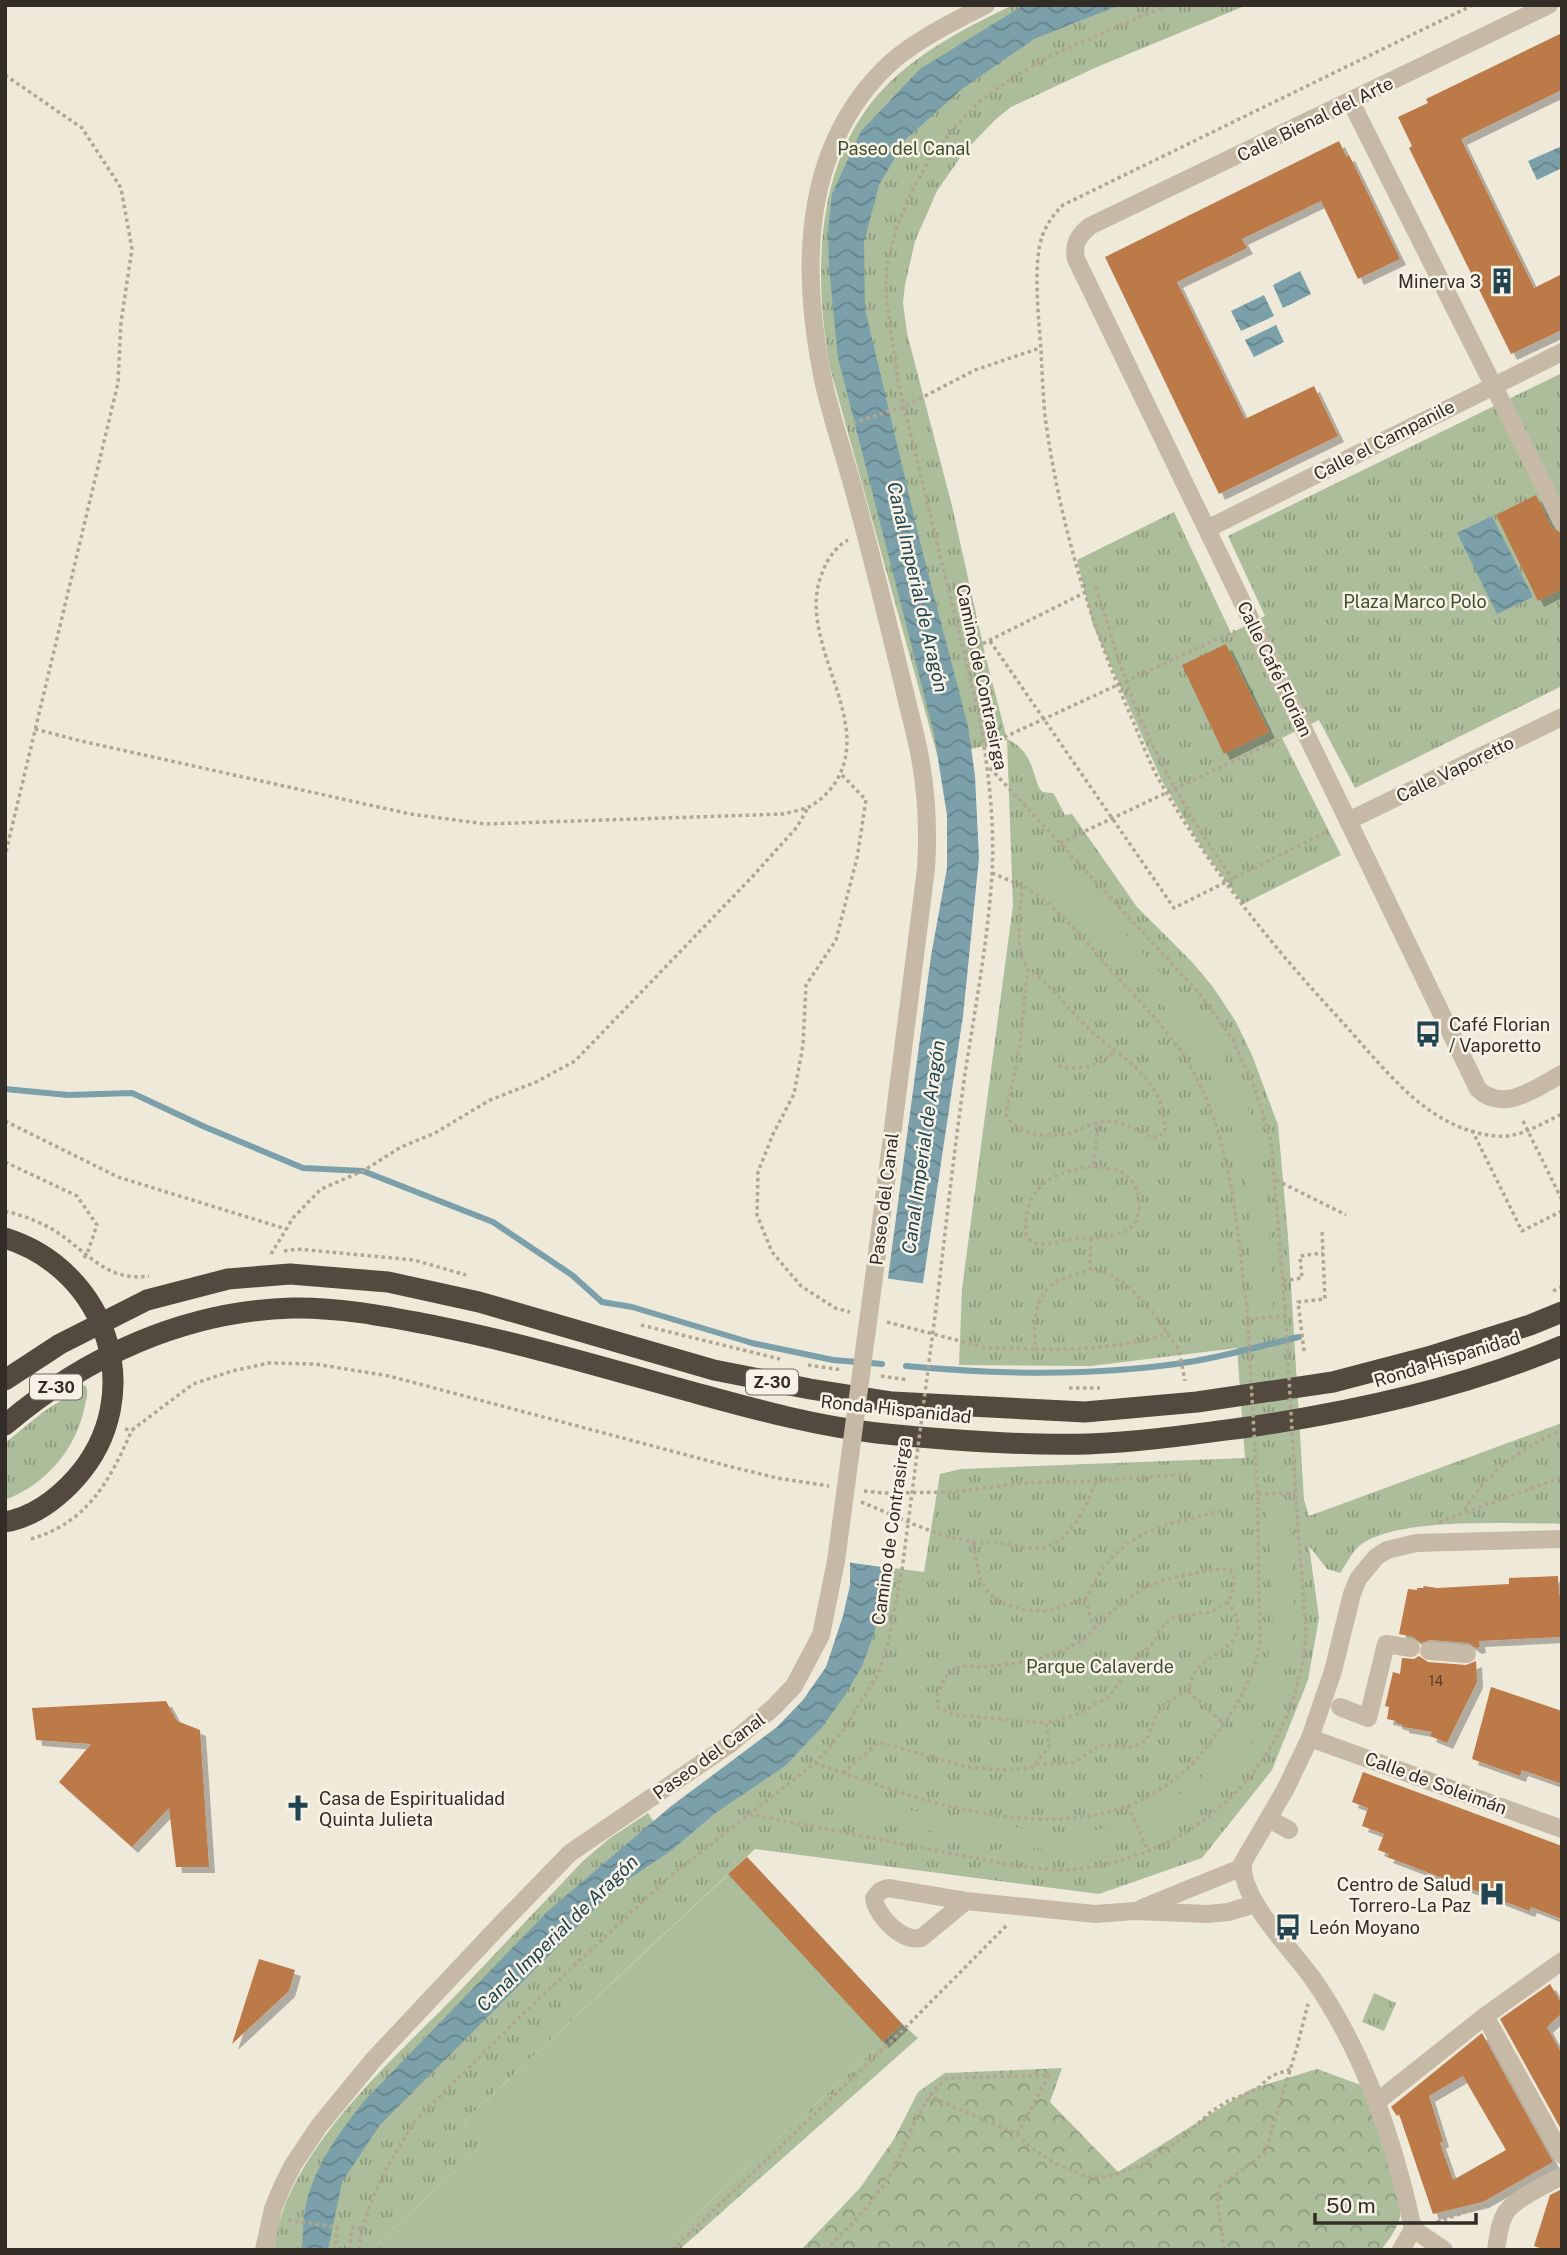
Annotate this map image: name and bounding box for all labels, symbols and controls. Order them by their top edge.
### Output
street label: Calle Bienal del Arte [1234,72,1396,166]
park label: Paseo del Canal [837,138,971,159]
building icon: Minerva 3 [1487,266,1517,296]
place label: Minerva 3 [1398,271,1481,292]
street label: Calle el Campanile [1310,395,1458,485]
water label: Canal Imperial de Aragón [883,480,953,694]
street label: Camino de Contrasirga [952,582,1012,772]
park label: Plaza Marco Polo [1343,591,1487,612]
street label: Calle Café Florian [1233,598,1317,740]
street label: Calle Vaporetto [1393,731,1517,807]
place label: Café Florian / Vaporetto [1449,1014,1550,1056]
bus stop icon: Café Florian / Vaporetto [1413,1019,1443,1049]
water label: Canal Imperial de Aragón [897,1039,949,1255]
street label: Paseo del Canal [865,1132,903,1266]
street label: Ronda Hispanidad [1371,1327,1523,1391]
road number: Z-30 [746,1370,798,1394]
road number: Z-30 [30,1374,82,1400]
street label: Ronda Hispanidad [819,1391,973,1427]
street label: Camino de Contrasirga [867,1436,915,1626]
park label: Parque Calaverde [1026,1656,1174,1677]
house number: 14 [1429,1673,1443,1689]
street label: Paseo del Canal [649,1708,769,1804]
street label: Calle de Soleimán [1362,1748,1510,1818]
place label: Casa de Espiritualidad Quinta Julieta [319,1788,505,1830]
church icon: Casa de Espiritualidad Quinta Julieta [283,1793,313,1823]
water label: Canal Imperial de Aragón [472,1850,642,2016]
place label: Centro de Salud Torrero-La Paz [1337,1874,1471,1916]
hospital icon: Centro de Salud Torrero-La Paz [1477,1879,1507,1909]
bus stop icon: León Moyano [1273,1912,1303,1942]
place label: León Moyano [1309,1917,1420,1938]
scale bar [1315,2182,1476,2226]
text: 50 m [1326,2193,1376,2218]

